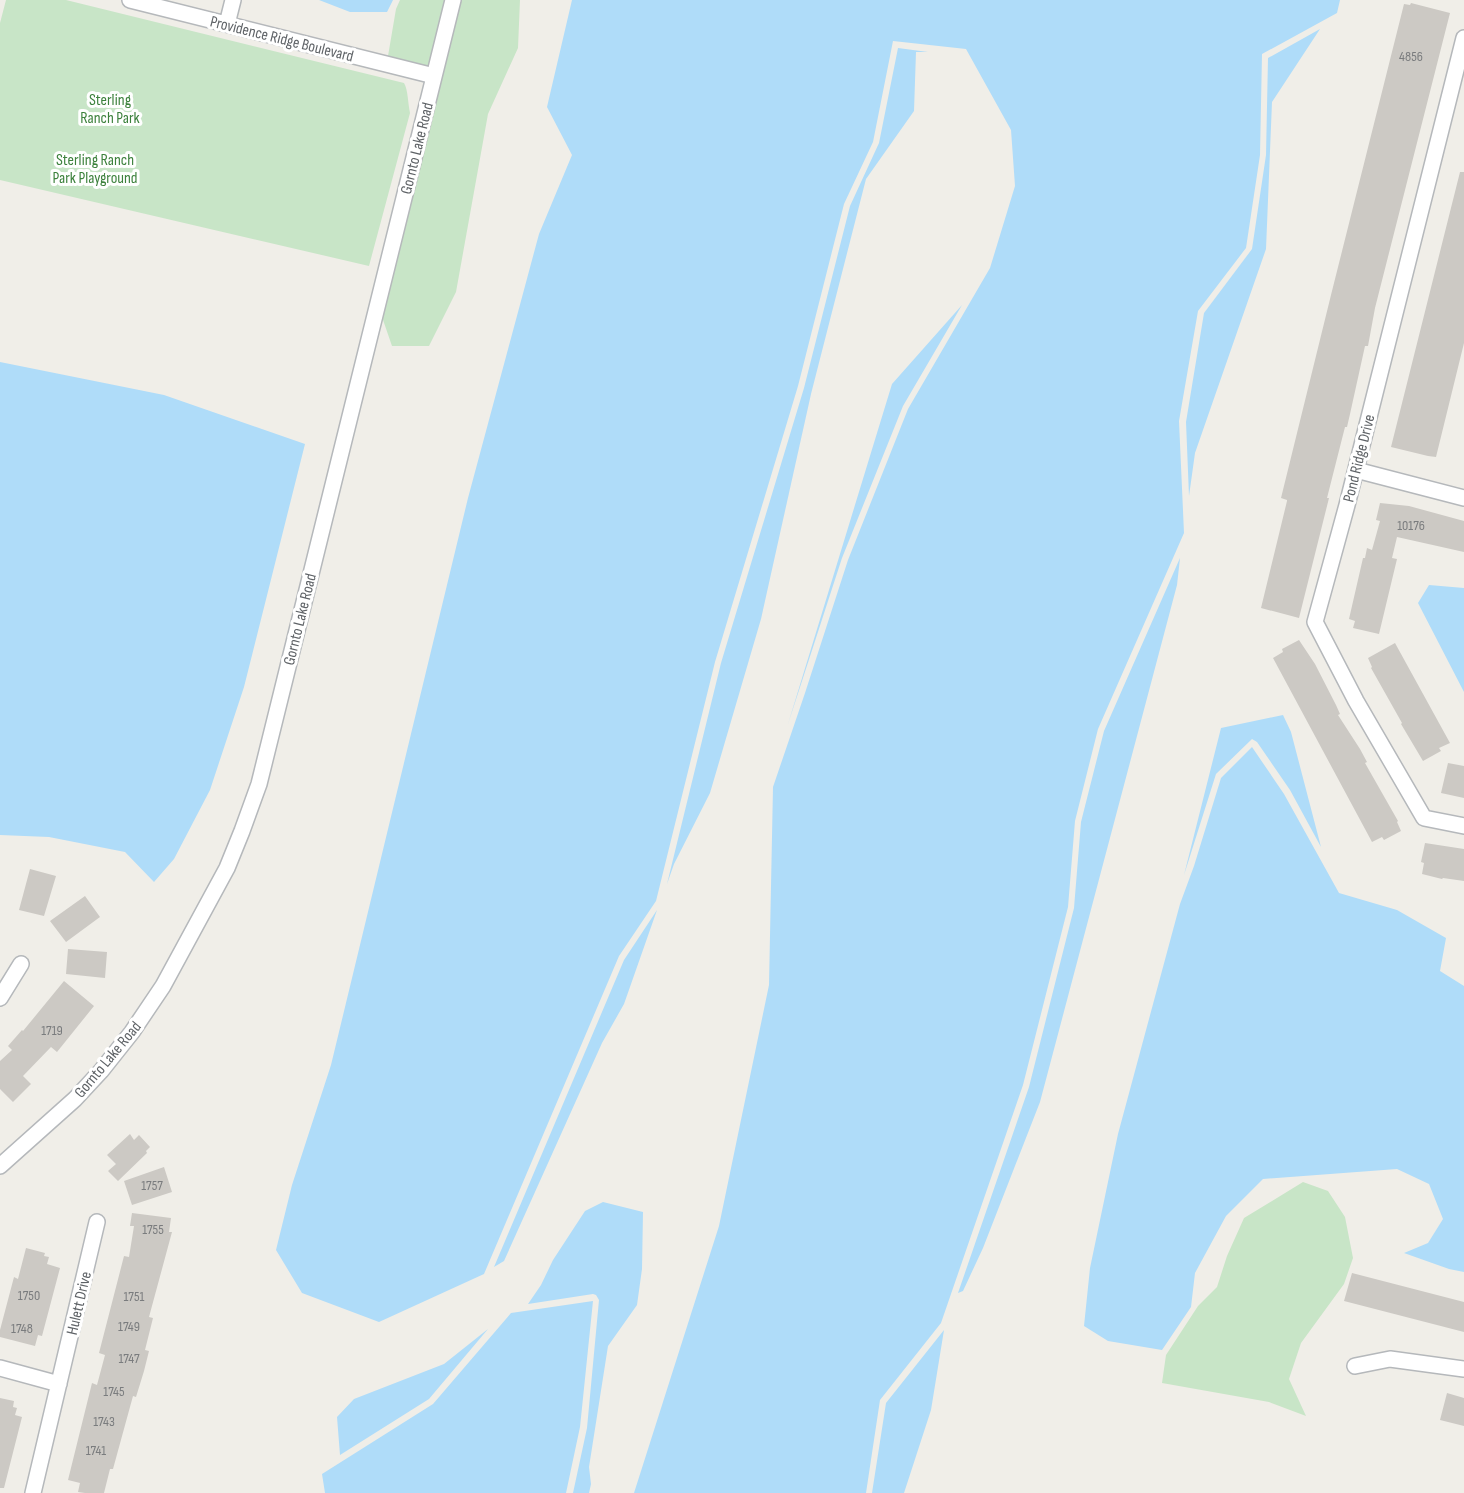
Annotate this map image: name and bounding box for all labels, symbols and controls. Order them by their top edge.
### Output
street label: Providence Ridge Boulevard [208,12,355,66]
house number: 4856 [1399,48,1423,65]
park label: Sterling Ranch Park [80,91,140,128]
street label: Gornto Lake Road [397,101,438,196]
park label: Sterling Ranch Park Playground [52,151,138,188]
street label: Pond Ridge Drive [1339,413,1380,504]
house number: 10176 [1397,517,1425,534]
street label: Gornto Lake Road [280,572,321,667]
street label: Gornto Lake Road [71,1018,146,1102]
house number: 1719 [41,1022,63,1039]
house number: 1757 [141,1177,163,1194]
house number: 1755 [142,1221,164,1238]
street label: Hulett Drive [63,1270,96,1337]
house number: 1750 [18,1287,40,1304]
house number: 1751 [124,1288,145,1305]
house number: 1749 [118,1318,140,1335]
house number: 1748 [11,1320,33,1337]
house number: 1747 [118,1350,140,1367]
house number: 1745 [103,1383,125,1400]
house number: 1743 [93,1413,115,1430]
house number: 1741 [86,1442,106,1459]

